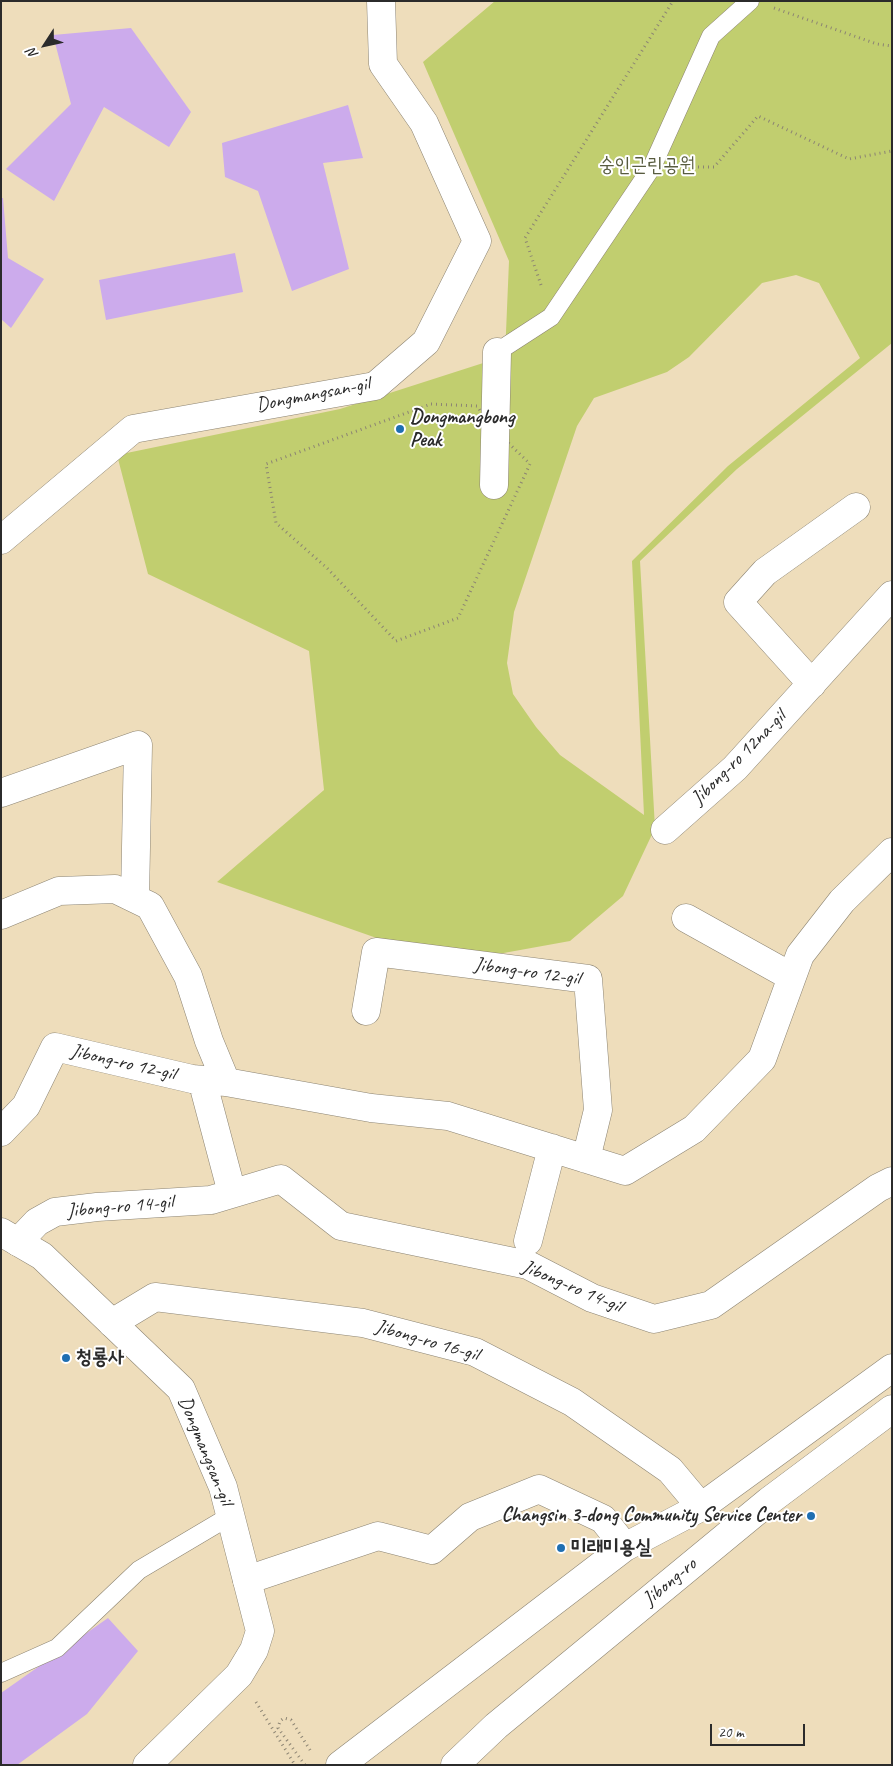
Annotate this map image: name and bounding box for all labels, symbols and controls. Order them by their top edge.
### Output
north arrow [20,20,70,70]
text: N [23,45,42,62]
park label: 숭인근린공원 [599,154,695,178]
street label: Dongmangsan-gil [254,372,372,418]
place label: Dongmangbong Peak [410,406,514,453]
marker: Dongmangbong Peak [394,423,406,435]
street label: Jibong-ro 12na-gil [687,706,791,810]
street label: Jibong-ro 12-gil [473,953,581,991]
street label: Jibong-ro 12-gil [68,1039,178,1087]
street label: Jibong-ro 14-gil [66,1190,174,1224]
street label: Jibong-ro 14-gil [518,1255,626,1319]
street label: Jibong-ro 16-gil [373,1315,481,1367]
place label: 청룡사 [76,1346,124,1370]
marker: 청룡사 [60,1352,72,1364]
street label: Dongmangsan-gil [172,1393,238,1509]
place label: Changsin 3-dong Community Service Center [501,1504,801,1528]
marker: Changsin 3-dong Community Service Center [805,1510,817,1522]
place label: 미래미용실 [571,1536,651,1560]
marker: 미래미용실 [555,1542,567,1554]
street label: Jibong-ro [638,1553,702,1611]
scale bar [713,1714,808,1746]
text: 20 m [718,1723,744,1742]

